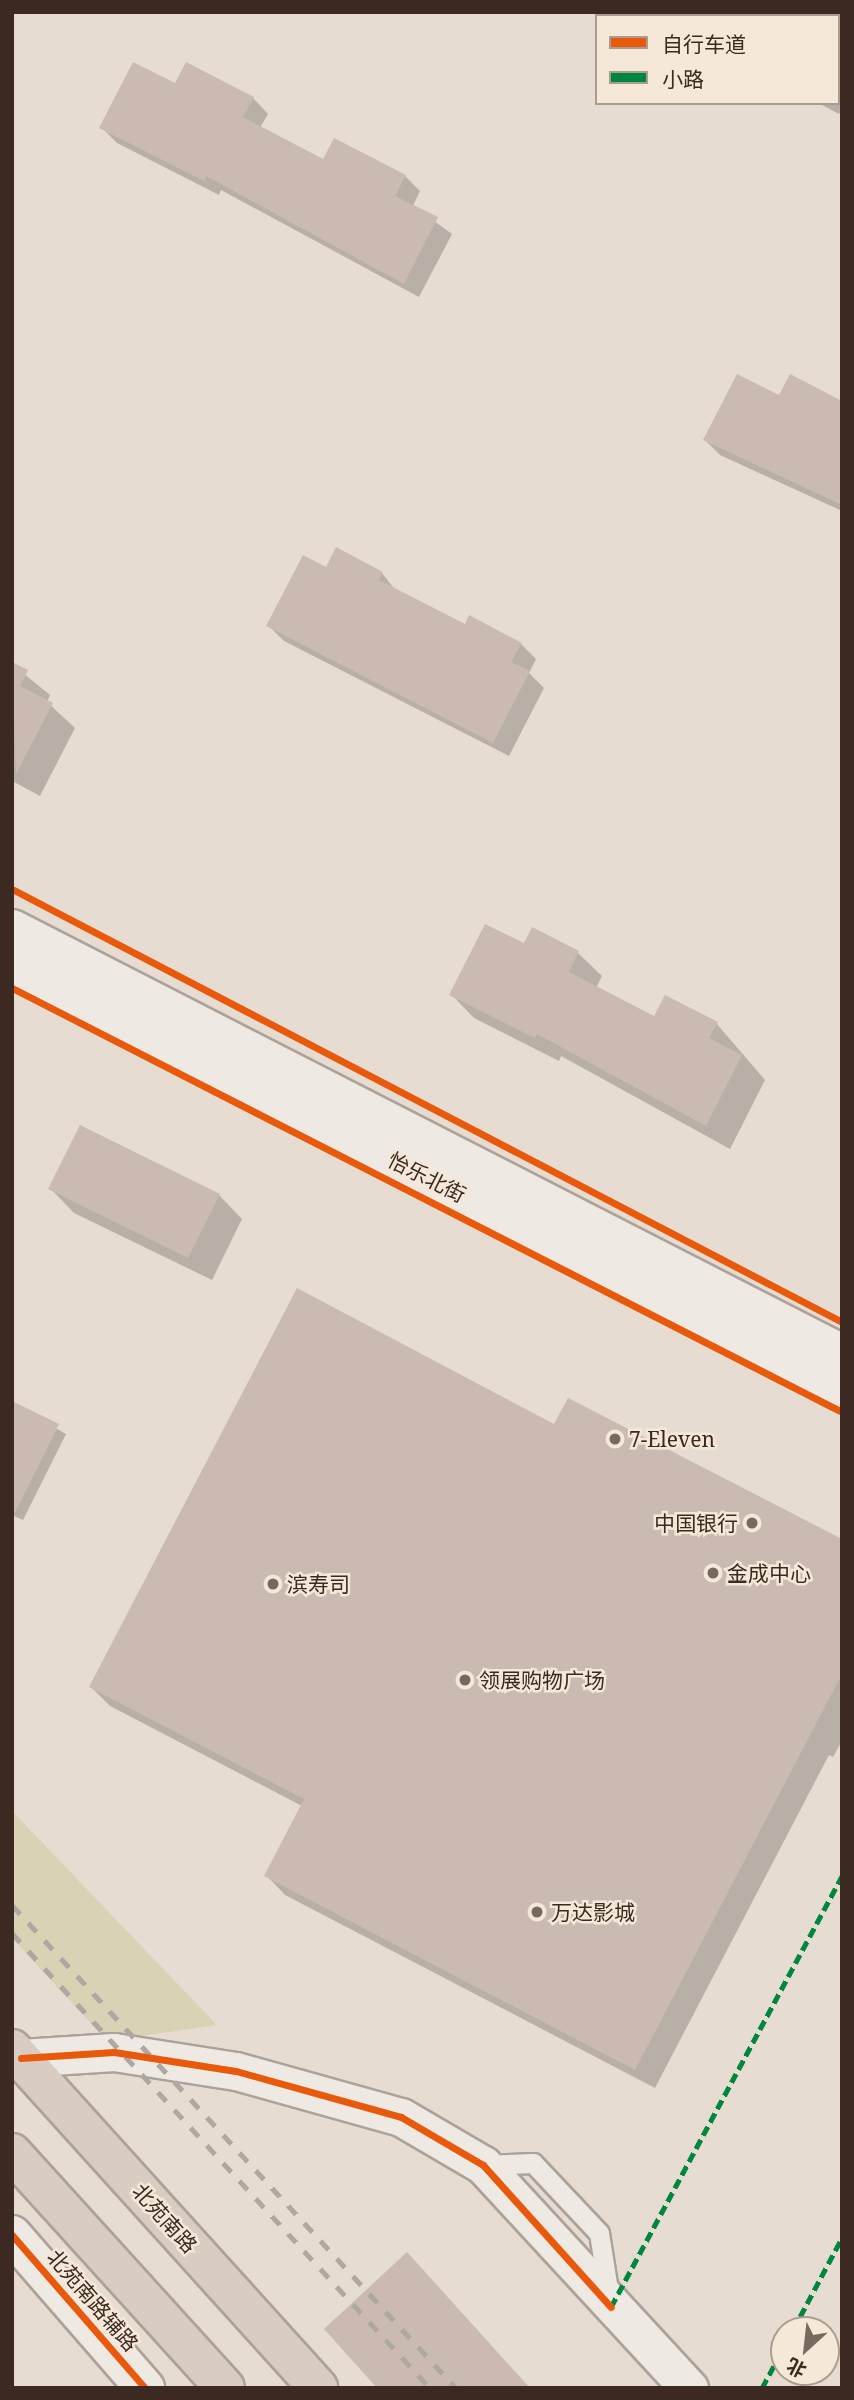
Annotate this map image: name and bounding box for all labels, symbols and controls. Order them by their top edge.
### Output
legend [595,14,840,105]
text: 自行车道 [662,30,746,58]
text: 小路 [662,65,704,93]
street label: 怡乐北街 [384,1147,470,1207]
place label: 7-Eleven [629,1426,715,1452]
marker: 7-Eleven [607,1431,623,1447]
place label: 中国银行 [654,1510,738,1536]
marker: 中国银行 [744,1515,760,1531]
place label: 金成中心 [727,1560,811,1586]
marker: 金成中心 [705,1565,721,1581]
place label: 滨寿司 [287,1571,350,1597]
marker: 滨寿司 [265,1576,281,1592]
place label: 领展购物广场 [479,1667,605,1693]
marker: 领展购物广场 [457,1672,473,1688]
place label: 万达影城 [551,1899,635,1925]
marker: 万达影城 [529,1904,545,1920]
street label: 北苑南路 [128,2178,202,2258]
street label: 北苑南路辅路 [42,2244,144,2356]
north arrow [770,2316,840,2386]
text: 北 [782,2352,811,2384]

